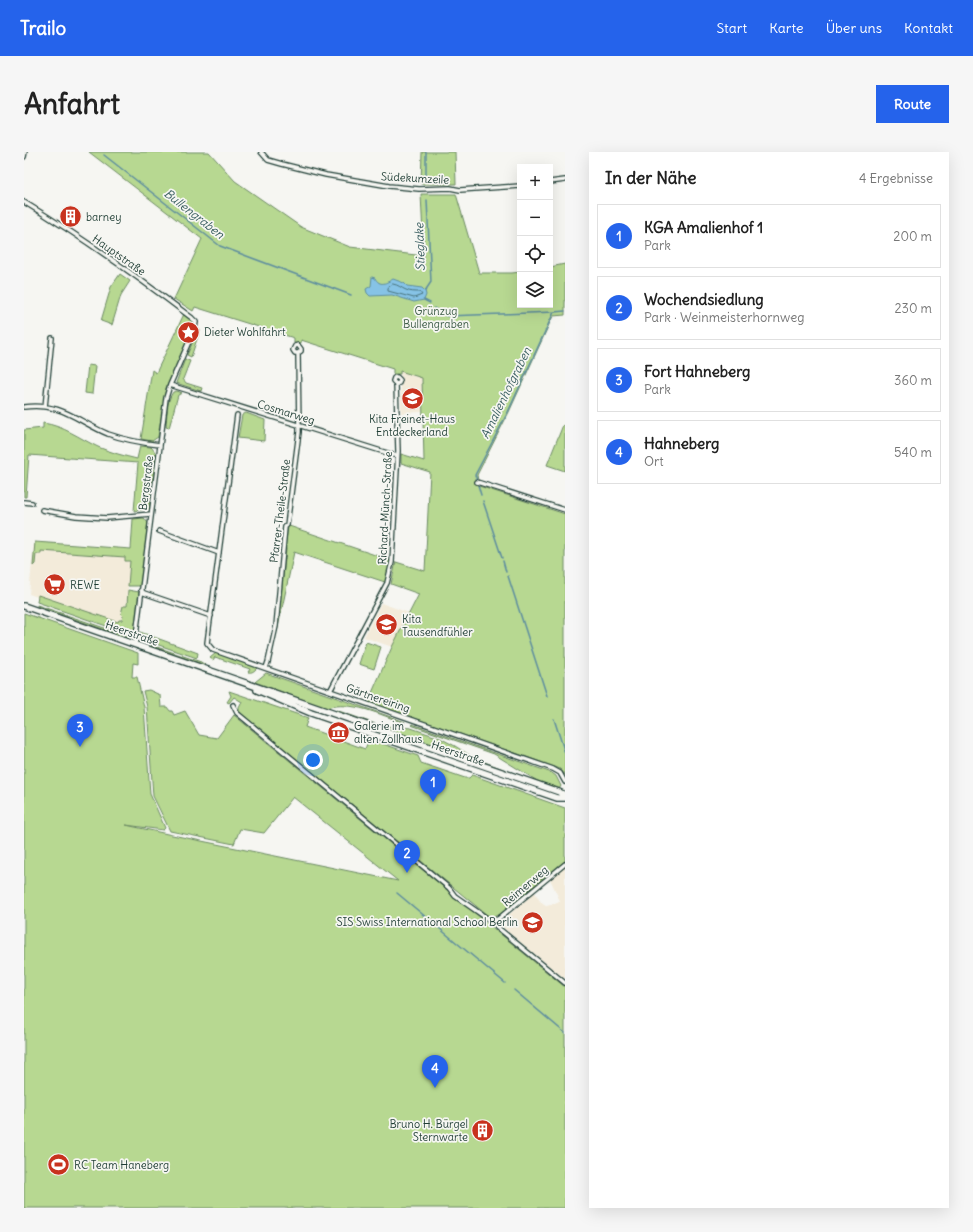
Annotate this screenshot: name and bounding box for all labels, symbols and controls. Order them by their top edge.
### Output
text: Trailo [20,16,66,40]
text: Start [717,19,747,37]
text: Karte [769,19,804,37]
text: Über uns [826,19,882,37]
text: Kontakt [904,19,953,37]
button: Route [876,85,949,123]
text: Anfahrt [24,86,120,122]
map controls [517,164,553,308]
button: + [517,164,553,200]
text: In der Nähe [605,167,697,189]
street label: Südekumzeile [380,169,450,187]
text: 4 Ergebnisse [859,170,933,187]
water label: Bullengraben [161,186,228,242]
button: − [517,200,553,236]
building icon: barney [57,204,83,230]
place label: barney [86,210,121,224]
text: KGA Amalienhof 1 [644,218,763,237]
water label: Stieglake [411,221,428,271]
text: 1 [616,228,622,245]
text: 200 m [893,228,932,245]
street label: Hauptstraße [90,232,148,278]
button: locate [517,236,553,272]
text: Park [644,237,671,254]
button: layers [517,272,553,308]
text: Wochendsiedlung [644,290,764,309]
text: 2 [615,300,623,317]
text: 230 m [894,300,932,317]
park label: Grünzug Bullengraben [403,304,469,331]
text: Park · Weinmeisterhornweg [644,309,805,326]
place icon: Dieter Wohlfahrt [175,319,201,345]
place label: Dieter Wohlfahrt [204,325,286,339]
water label: Amalienhofgraben [477,344,535,441]
text: Fort Hahneberg [644,362,750,381]
text: 3 [615,372,623,389]
text: 360 m [894,372,932,389]
text: Park [644,381,671,398]
school or university icon: Kita Freinet-Haus Entdeckerland [399,386,425,412]
street label: Cosmarweg [256,397,316,427]
place label: Kita Freinet-Haus Entdeckerland [369,412,455,439]
text: Hahneberg [644,434,719,453]
text: 4 [615,444,623,461]
text: 540 m [894,444,932,461]
street label: Richard-Münch-Straße [375,451,395,565]
text: Ort [644,453,664,470]
street label: Bergstraße [136,455,156,511]
street label: Pfarrer-Theile-Straße [267,458,293,564]
supermarket icon: REWE [41,572,67,598]
place label: REWE [70,578,100,592]
school or university icon: Kita Tausendfühler [373,612,399,638]
place label: Kita Tausendfühler [402,612,473,639]
street label: Heerstraße [104,617,161,649]
street label: Gärtnereiring [344,681,412,715]
pin: 3 [67,714,93,747]
museum icon: Galerie im alten Zollhaus [325,719,351,745]
place label: Galerie im alten Zollhaus [354,719,422,746]
street label: Heerstraße [430,737,487,769]
your location [303,750,323,770]
pin: 1 [420,769,446,802]
pin: 2 [394,840,420,873]
street label: Reimerweg [499,863,551,909]
school or university icon: SIS Swiss International School Berlin [520,909,546,935]
place label: SIS Swiss International School Berlin [336,915,518,929]
pin: 4 [422,1055,448,1088]
place label: Bruno H. Bürgel Sternwarte [389,1117,468,1144]
building icon: Bruno H. Bürgel Sternwarte [470,1117,496,1143]
sports icon: RC Team Haneberg [46,1152,72,1178]
place label: RC Team Haneberg [74,1158,169,1172]

